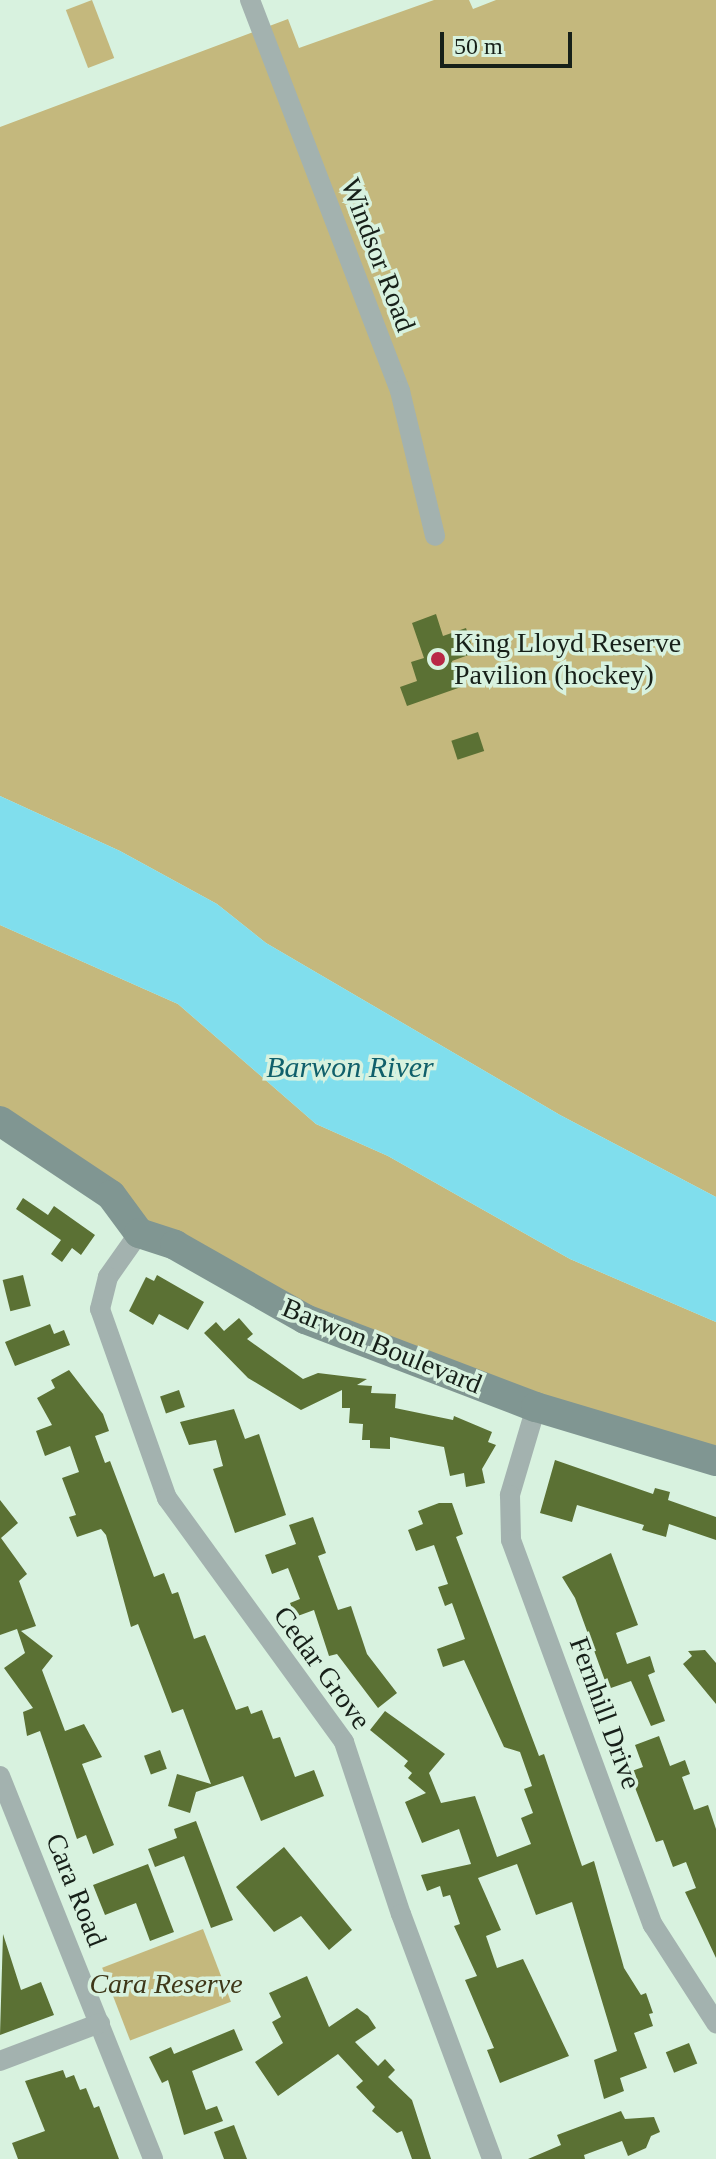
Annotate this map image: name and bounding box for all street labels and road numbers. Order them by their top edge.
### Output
street label: Windsor Road [333,174,423,336]
street label: Barwon Boulevard [277,1291,487,1401]
street label: Cedar Grove [266,1600,378,1736]
street label: Fernhill Drive [562,1632,648,1794]
street label: Cara Road [38,1829,114,1951]

